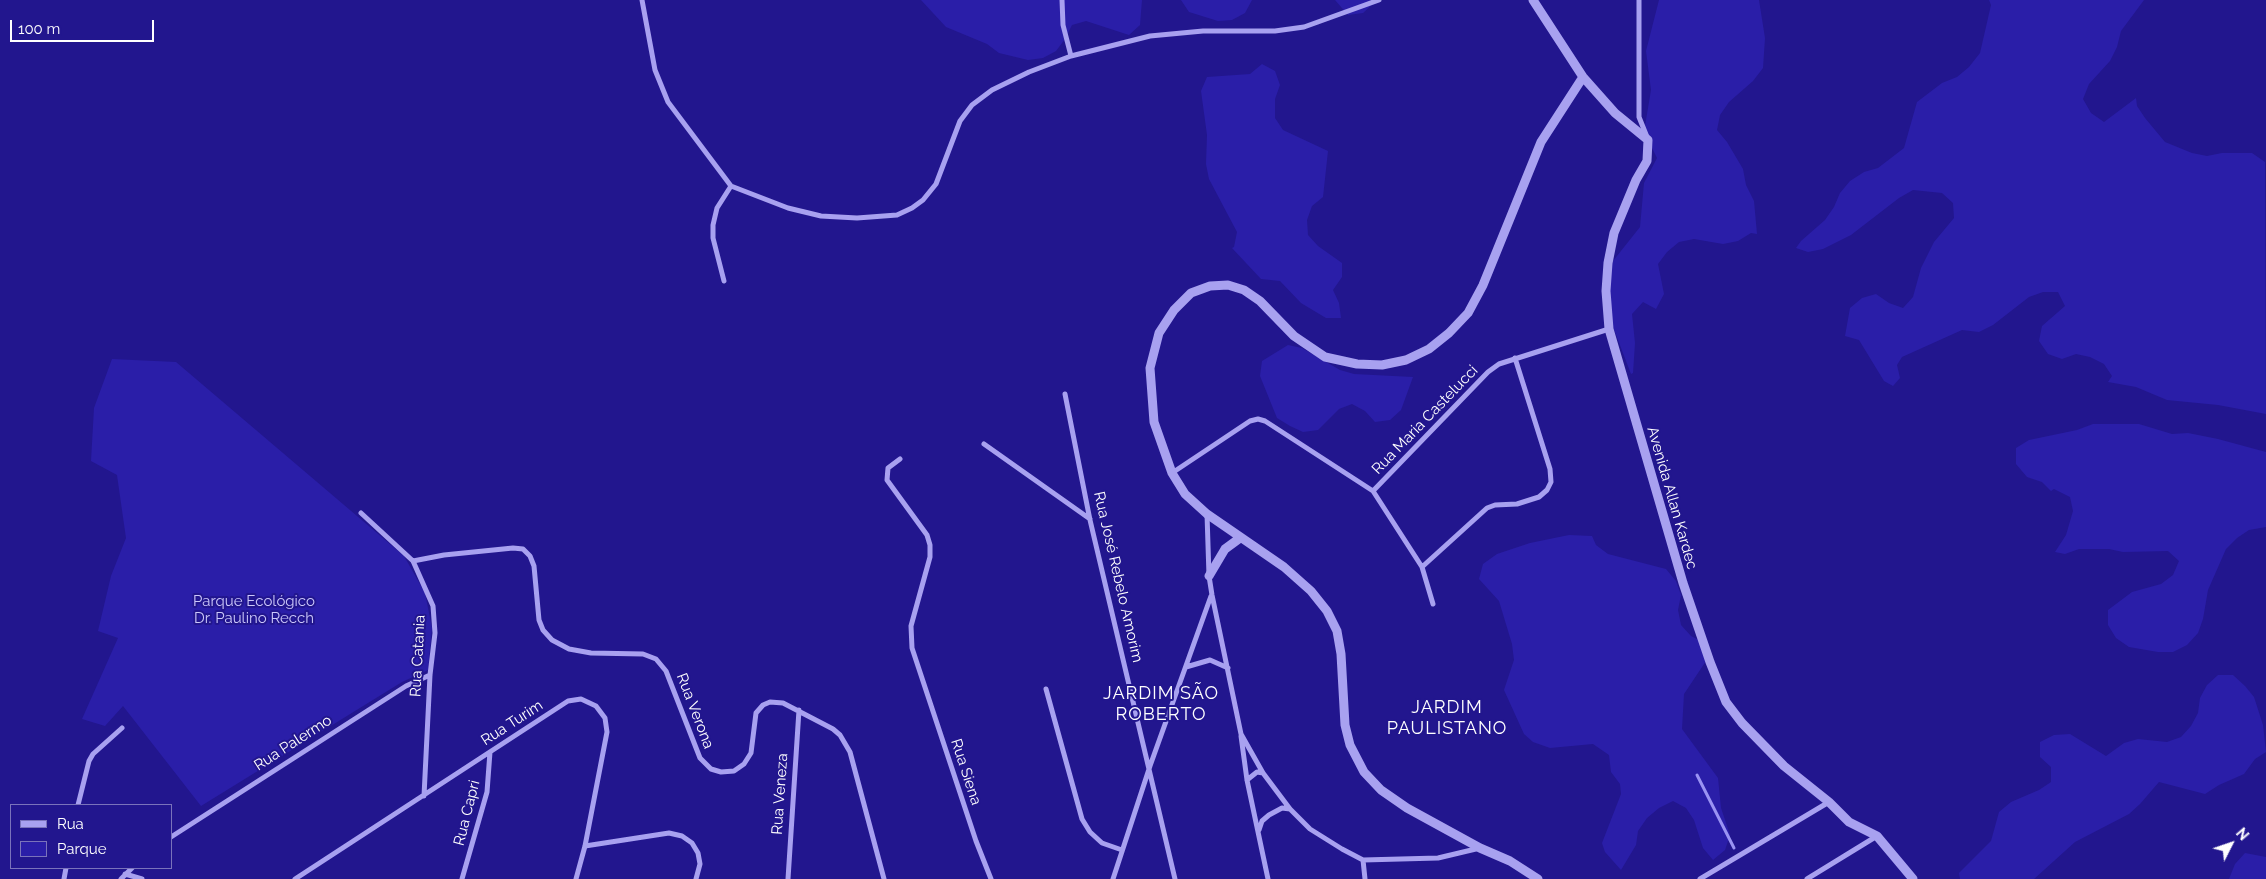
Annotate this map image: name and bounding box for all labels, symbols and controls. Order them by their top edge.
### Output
scale bar [12,10,156,42]
text: 100 m [18,20,60,38]
street label: Rua Maria Castelucci [1368,362,1482,478]
street label: Avenida Allan Kardec [1643,424,1701,572]
street label: Rua José Rebelo Amorim [1090,490,1146,664]
park label: Parque Ecológico Dr. Paulino Recch [193,592,315,627]
street label: Rua Catania [407,614,429,698]
street label: Rua Verona [672,671,718,751]
district label: JARDIM SÃO ROBERTO [1102,683,1220,726]
street label: Rua Turim [478,696,546,750]
district label: JARDIM PAULISTANO [1385,697,1509,740]
street label: Rua Palermo [251,711,335,775]
street label: Rua Siena [947,737,985,807]
street label: Rua Veneza [768,753,792,835]
street label: Rua Capri [450,778,484,848]
legend [10,804,172,869]
text: Rua [57,815,84,833]
north arrow [2206,819,2256,869]
text: N [2233,825,2252,843]
text: Parque [57,840,106,858]

